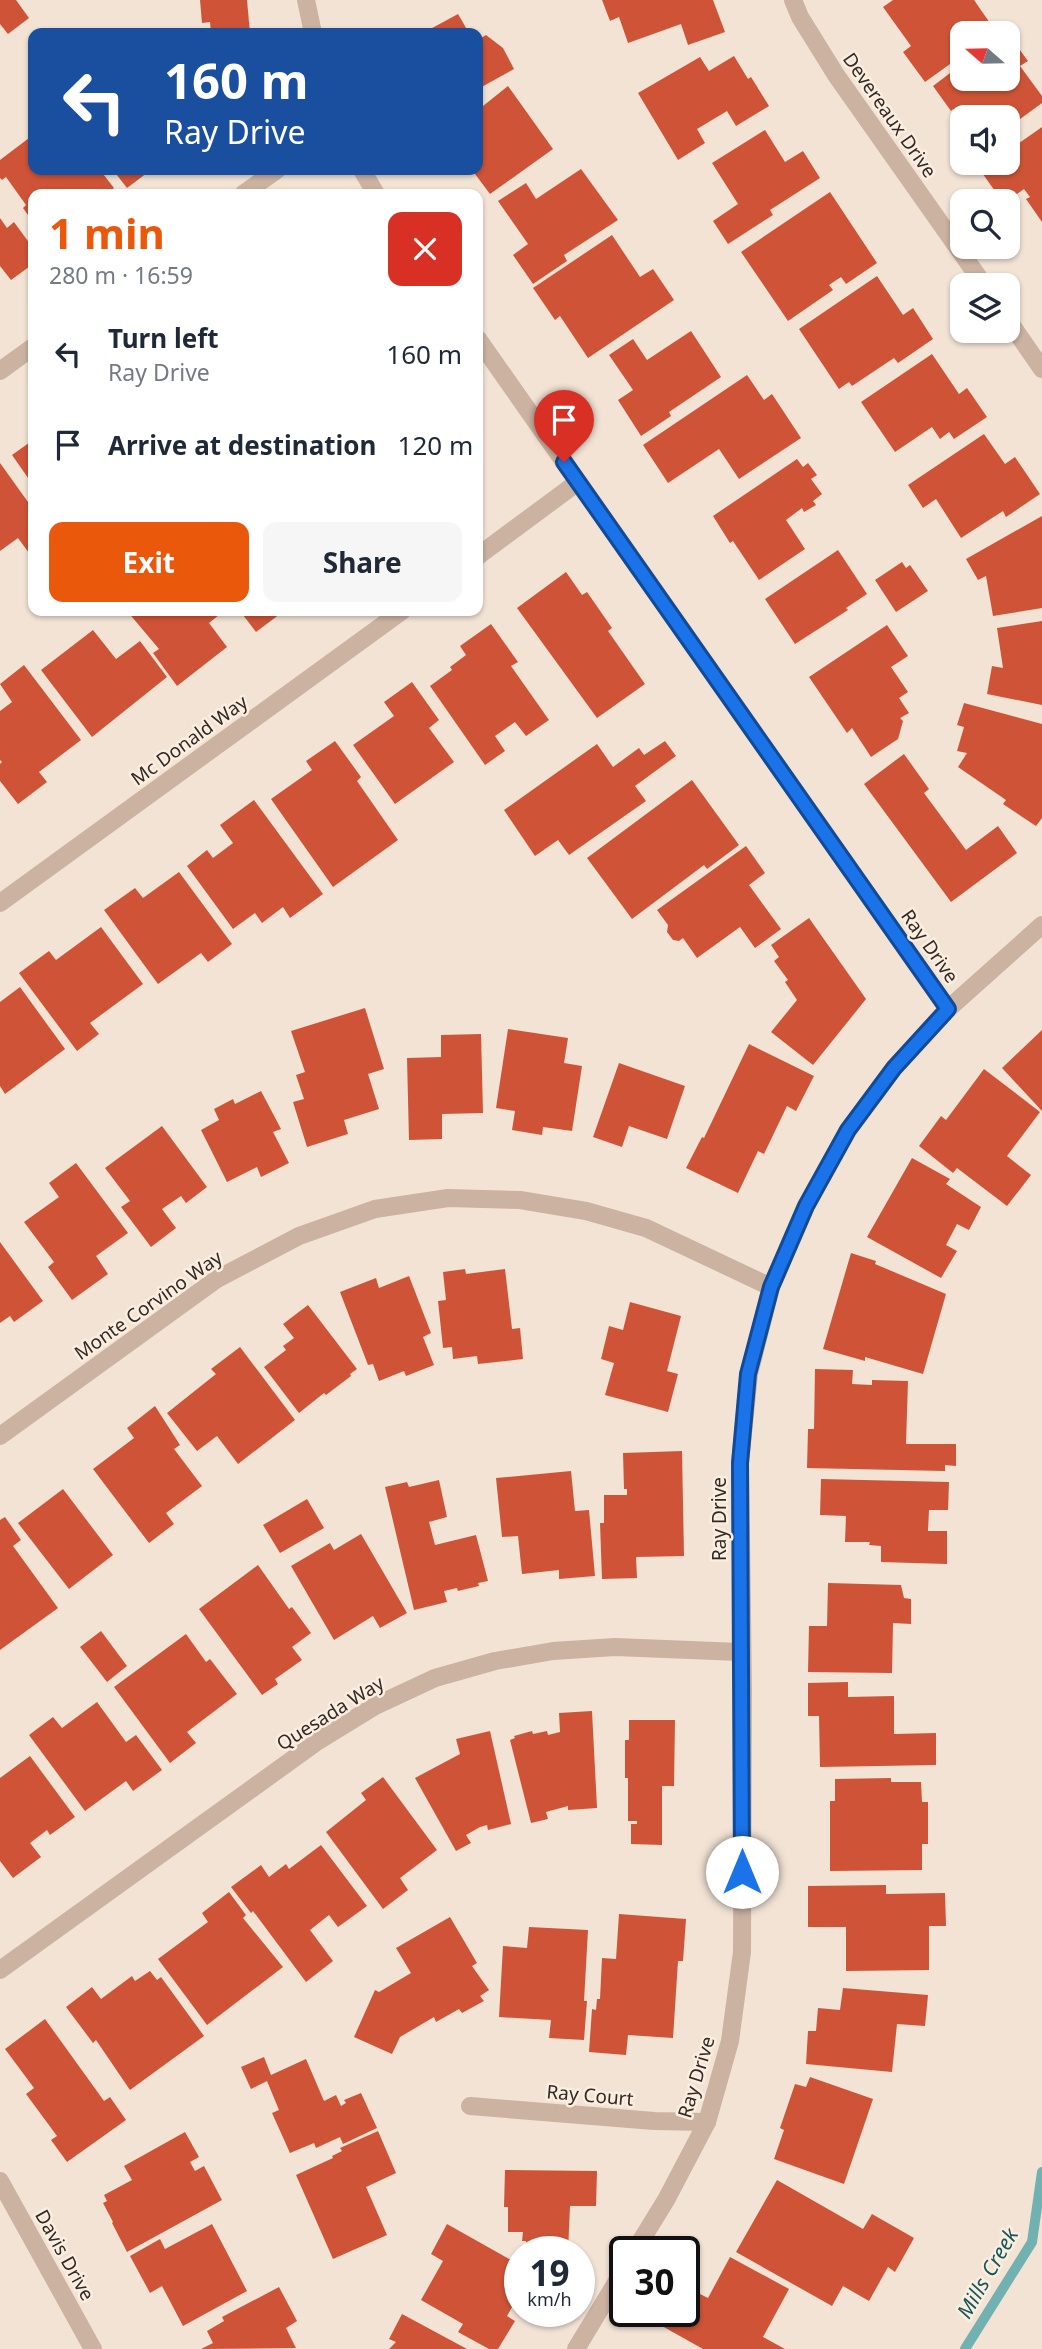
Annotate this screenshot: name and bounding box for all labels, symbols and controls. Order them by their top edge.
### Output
north arrow [950,21,1020,91]
map controls [950,21,1020,343]
text: 160 m [164,47,309,113]
street label: Devereaux Drive [837,47,943,183]
icon: left [49,56,140,147]
button: sound [950,105,1020,175]
text: Ray Drive [164,110,306,153]
button: search [950,189,1020,259]
text: 1 min [49,204,165,261]
button: close [388,212,462,286]
text: 280 m · 16:59 [49,259,193,291]
button: layers [950,273,1020,343]
text: Turn left [108,320,219,356]
icon: left [49,335,87,373]
text: 160 m [386,336,462,372]
text: Ray Drive [108,356,210,388]
pin [534,390,594,462]
icon: arrive [545,401,583,439]
icon: arrive [49,426,87,464]
text: Arrive at destination [108,427,377,463]
text: 120 m [398,427,473,463]
button: Exit [49,522,249,602]
button: Share [263,522,462,602]
street label: Mc Donald Way [125,689,253,791]
street label: Ray Drive [895,904,965,988]
street label: Monte Corvino Way [69,1244,227,1366]
street label: Ray Drive [706,1477,732,1561]
street label: Quesada Way [271,1669,389,1756]
position arrow [705,1835,779,1909]
street label: Ray Drive [671,2033,721,2121]
street label: Ray Court [546,2078,635,2112]
street label: Davis Drive [29,2205,101,2305]
water label: Mills Creek [950,2221,1025,2323]
speed limit sign: 30 [609,2236,700,2327]
text: 19 [529,2249,570,2296]
text: km/h [527,2287,572,2311]

